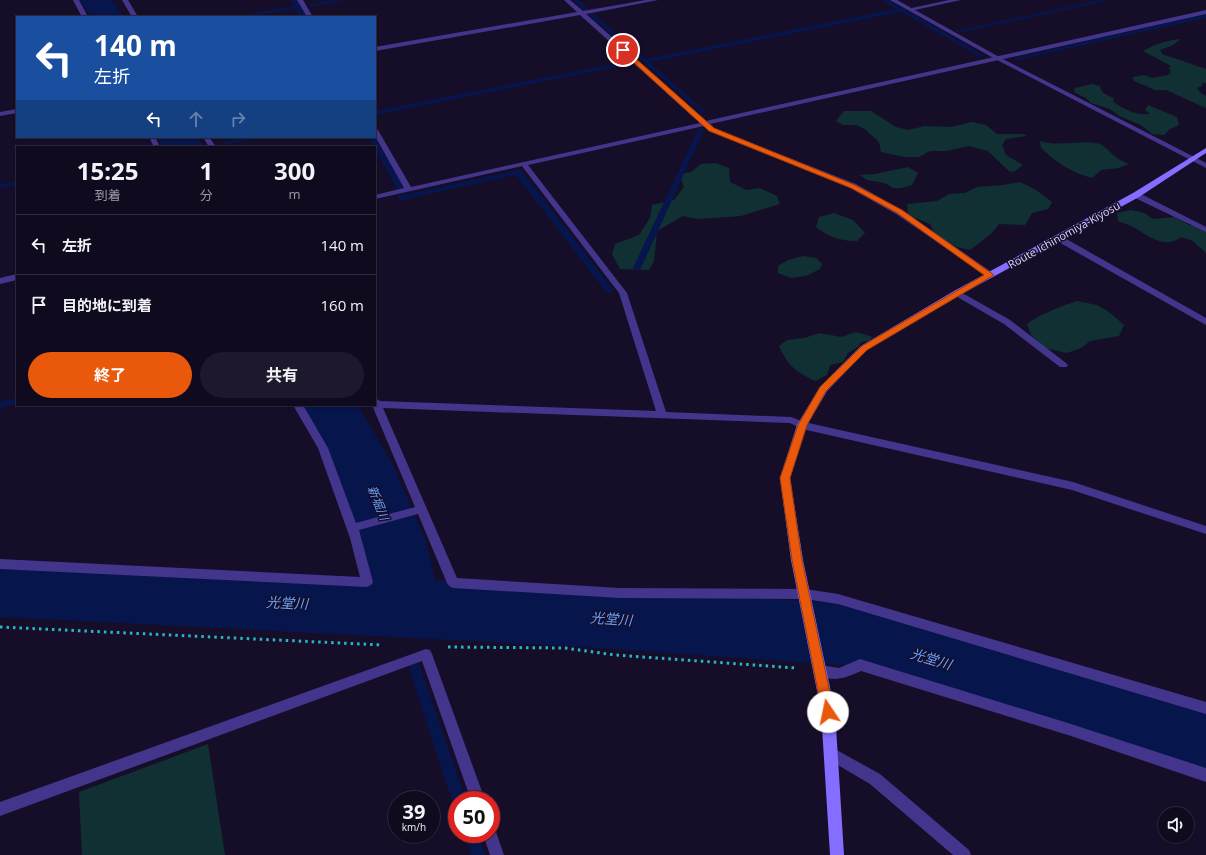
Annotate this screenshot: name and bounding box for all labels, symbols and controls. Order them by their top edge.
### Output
text: 140 m [94,26,177,64]
icon: left [28,32,80,84]
pin [606,33,640,67]
icon: arrive [612,39,634,61]
text: 左折 [94,64,130,88]
icon: left [143,108,165,130]
icon: ahead [185,108,207,130]
icon: right [227,108,249,130]
text: 15:25 [77,154,139,187]
text: 1 [199,154,213,187]
text: 300 [274,154,315,187]
text: m [289,185,301,203]
text: 到着 [95,186,121,204]
text: 分 [200,186,213,204]
street label: Route Ichinomiya-Kiyosu [1005,197,1123,272]
icon: left [28,234,50,256]
text: 左折 [62,235,92,255]
text: 140 m [320,235,364,255]
icon: arrive [28,294,50,316]
text: 目的地に到着 [62,295,152,315]
text: 160 m [320,295,364,315]
button: 終了 [28,352,192,398]
button: 共有 [200,352,364,398]
water label: 新堀川 [364,483,394,525]
water label: 光堂川 [266,592,310,613]
water label: 光堂川 [589,608,635,630]
water label: 光堂川 [908,643,956,674]
position arrow [807,691,849,733]
speed limit sign: 50 [448,791,500,843]
text: 39 [403,798,425,825]
map controls [1158,807,1194,843]
button: sound [1158,807,1194,843]
text: km/h [402,820,426,834]

